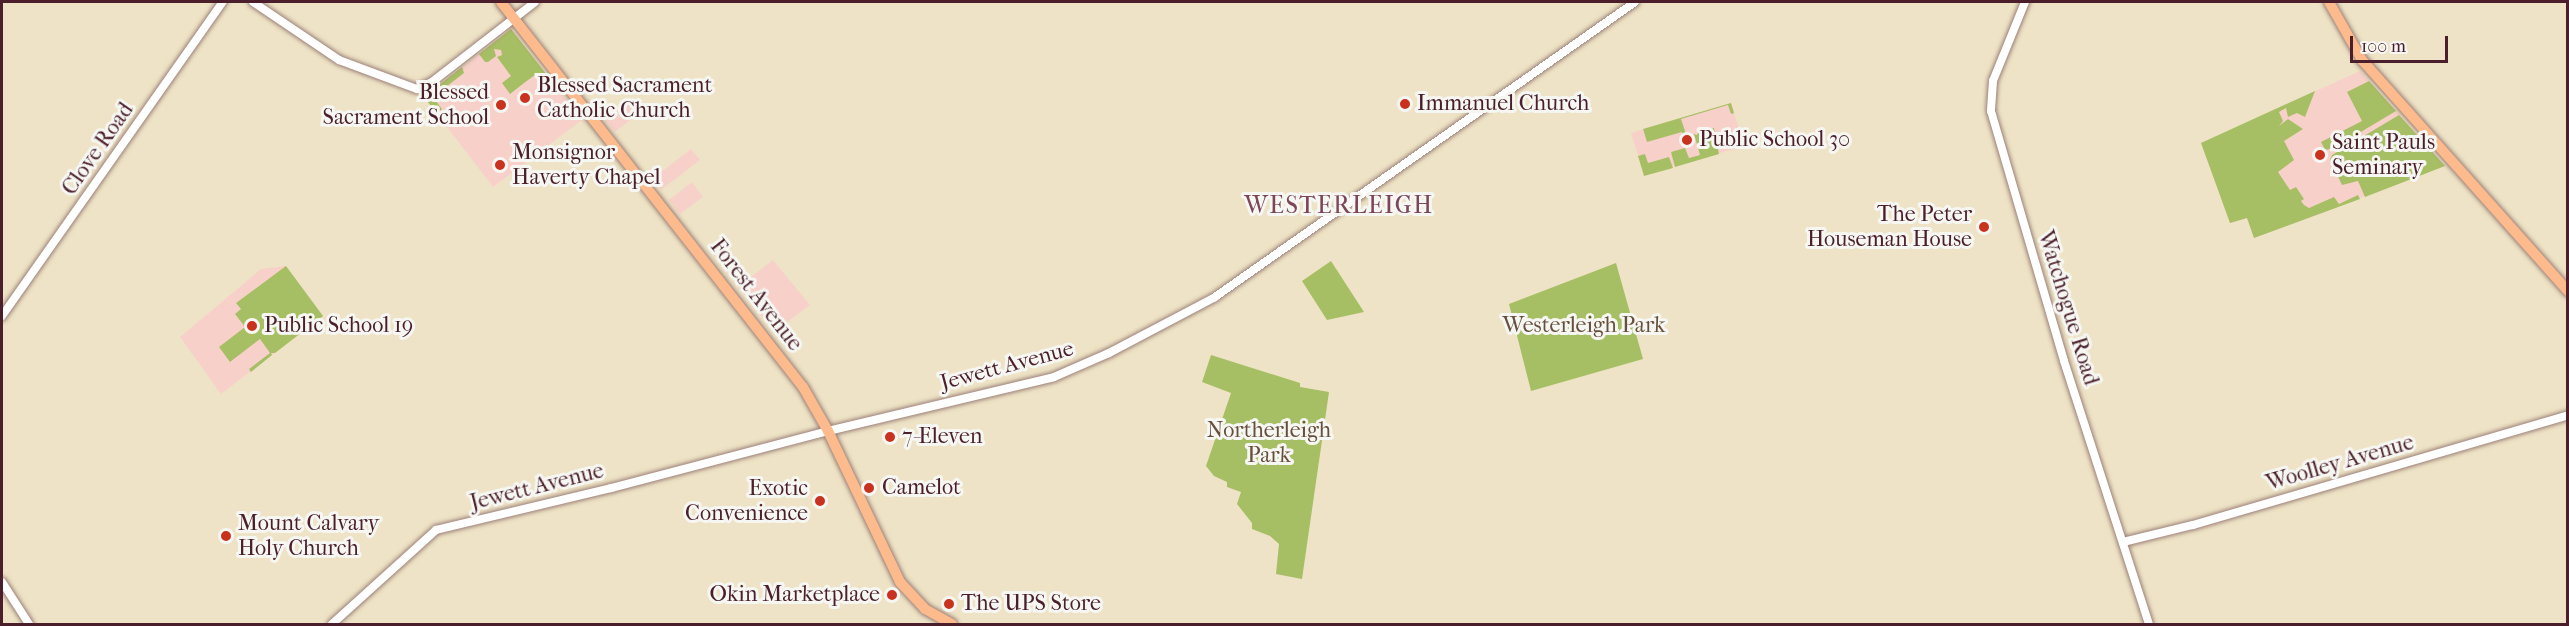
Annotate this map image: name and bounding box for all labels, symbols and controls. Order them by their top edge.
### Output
scale bar [2353,24,2450,62]
text: 100 m [2361,36,2406,57]
place label: Blessed Sacrament Catholic Church [537,72,712,124]
place label: Blessed Sacrament School [323,79,489,130]
marker: Blessed Sacrament Catholic Church [518,91,532,105]
place label: Immanuel Church [1417,91,1589,117]
marker: Immanuel Church [1398,97,1412,111]
street label: Clove Road [57,98,139,200]
marker: Blessed Sacrament School [494,98,508,112]
place label: Public School 30 [1699,127,1850,153]
place label: Saint Pauls Seminary [2332,129,2435,180]
marker: Public School 30 [1680,133,1694,147]
place label: Monsignor Haverty Chapel [512,139,661,190]
marker: Saint Pauls Seminary [2313,148,2327,162]
marker: Monsignor Haverty Chapel [493,158,507,172]
district label: WESTERLEIGH [1244,192,1434,220]
place label: The Peter Houseman House [1807,201,1972,252]
marker: The Peter Houseman House [1977,220,1991,234]
street label: Watchogue Road [2032,228,2104,388]
street label: Forest Avenue [704,234,808,356]
place label: Public School 19 [264,313,413,339]
park label: Westerleigh Park [1503,313,1665,339]
marker: Public School 19 [245,319,259,333]
street label: Jewett Avenue [938,336,1076,396]
park label: Northerleigh Park [1207,417,1331,469]
place label: 7-Eleven [902,424,983,450]
street label: Woolley Avenue [2263,429,2417,497]
marker: 7-Eleven [883,430,897,444]
street label: Jewett Avenue [467,458,607,516]
place label: Exotic Convenience [685,475,808,526]
place label: Camelot [882,475,961,501]
marker: Camelot [860,479,878,497]
marker: Exotic Convenience [813,494,827,508]
place label: Mount Calvary Holy Church [238,510,379,562]
marker: Mount Calvary Holy Church [219,529,233,543]
place label: Okin Marketplace [710,582,880,608]
marker: Okin Marketplace [885,588,899,602]
place label: The UPS Store [961,591,1101,617]
marker: The UPS Store [942,597,956,611]

